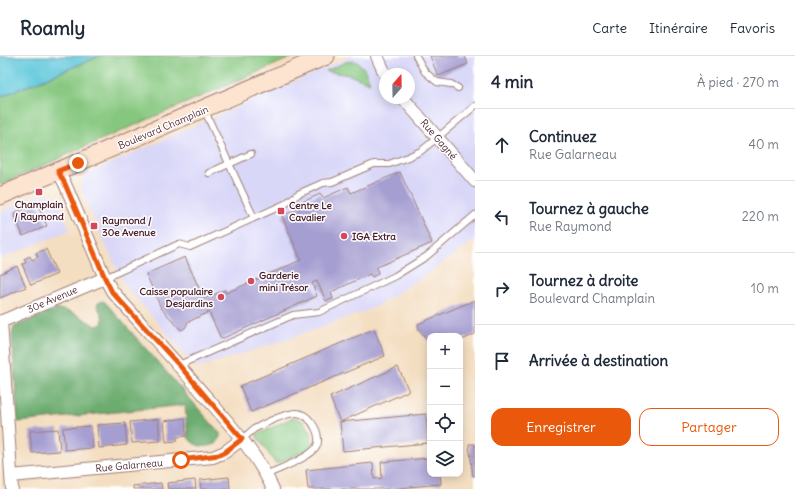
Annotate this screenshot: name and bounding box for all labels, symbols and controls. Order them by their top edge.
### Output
text: Roamly [20,16,85,40]
text: Carte [592,19,627,37]
text: Itinéraire [649,19,708,37]
text: Favoris [730,19,775,37]
north arrow [379,68,415,104]
text: 4 min [491,71,533,93]
text: À pied · 270 m [697,74,779,91]
street label: Boulevard Champlain [116,102,211,152]
street label: Rue Gagné [417,116,460,162]
text: Continuez [529,127,597,146]
icon: ahead [491,134,513,156]
text: 40 m [748,136,779,153]
text: Rue Galarneau [529,146,617,163]
route end [69,154,87,172]
marker: Champlain / Raymond [34,187,44,197]
place label: Champlain / Raymond [14,198,64,223]
place label: Centre Le Cavalier [289,199,332,224]
text: Tournez à gauche [529,199,649,218]
marker: Centre Le Cavalier [276,206,286,216]
icon: left [491,206,513,228]
text: 220 m [742,208,779,225]
place label: Raymond / 30e Avenue [102,214,156,239]
text: Rue Raymond [529,218,612,235]
marker: Raymond / 30e Avenue [89,221,99,231]
place label: IGA Extra [352,230,396,243]
marker: IGA Extra [339,231,349,241]
place label: Garderie mini Trésor [259,269,309,294]
text: Tournez à droite [529,271,638,290]
marker: Garderie mini Trésor [246,276,256,286]
icon: right [491,278,513,300]
text: 10 m [751,280,779,297]
street label: 30e Avenue [25,283,79,316]
place label: Caisse populaire Desjardins [139,285,214,310]
text: Boulevard Champlain [529,290,655,307]
marker: Caisse populaire Desjardins [216,292,226,302]
map controls [427,333,463,477]
button: + [427,333,463,369]
icon: arrive [491,350,513,372]
text: Arrivée à destination [529,351,668,370]
button: − [427,369,463,405]
button: locate [427,405,463,441]
button: Enregistrer [491,408,631,446]
button: Partager [639,408,779,446]
button: layers [427,441,463,477]
route start [172,451,190,469]
street label: Rue Galarneau [95,456,163,475]

